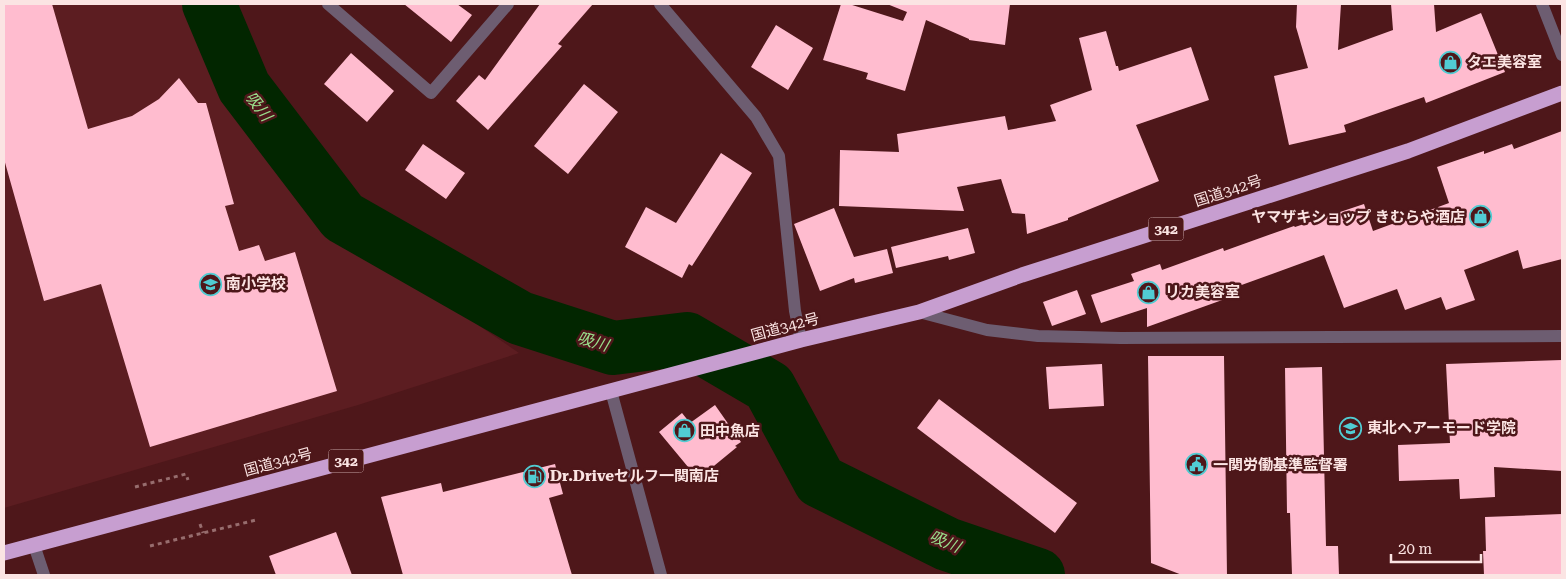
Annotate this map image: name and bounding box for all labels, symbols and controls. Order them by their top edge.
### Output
shop icon: タエ美容室 [1439,50,1463,74]
place label: タエ美容室 [1467,53,1542,71]
water label: 吸川 [241,88,277,126]
street label: 国道342号 [1192,172,1264,210]
shop icon: ヤマザキショップ きむらや酒店 [1469,205,1493,229]
place label: ヤマザキショップ きむらや酒店 [1251,208,1465,226]
road number: 342 [1148,218,1184,240]
school or university icon: 南小学校 [198,272,222,296]
place label: 南小学校 [226,275,286,293]
shop icon: リカ美容室 [1137,280,1161,304]
place label: リカ美容室 [1165,283,1240,301]
street label: 国道342号 [749,309,821,345]
water label: 吸川 [575,328,613,356]
school or university icon: 東北ヘアーモード学院 [1339,416,1363,440]
shop icon: 田中魚店 [672,419,696,443]
place label: 東北ヘアーモード学院 [1367,419,1516,437]
place label: 田中魚店 [700,422,760,440]
street label: 国道342号 [242,444,314,480]
road number: 342 [328,450,364,472]
public building icon: 一関労働基準監督署 [1185,453,1209,477]
place label: 一関労働基準監督署 [1213,456,1348,474]
fuel station icon: Dr.Driveセルフ一関南店 [522,464,546,488]
place label: Dr.Driveセルフ一関南店 [550,467,719,485]
water label: 吸川 [926,526,965,557]
scale bar [1391,532,1481,564]
text: 20 m [1398,540,1433,558]

